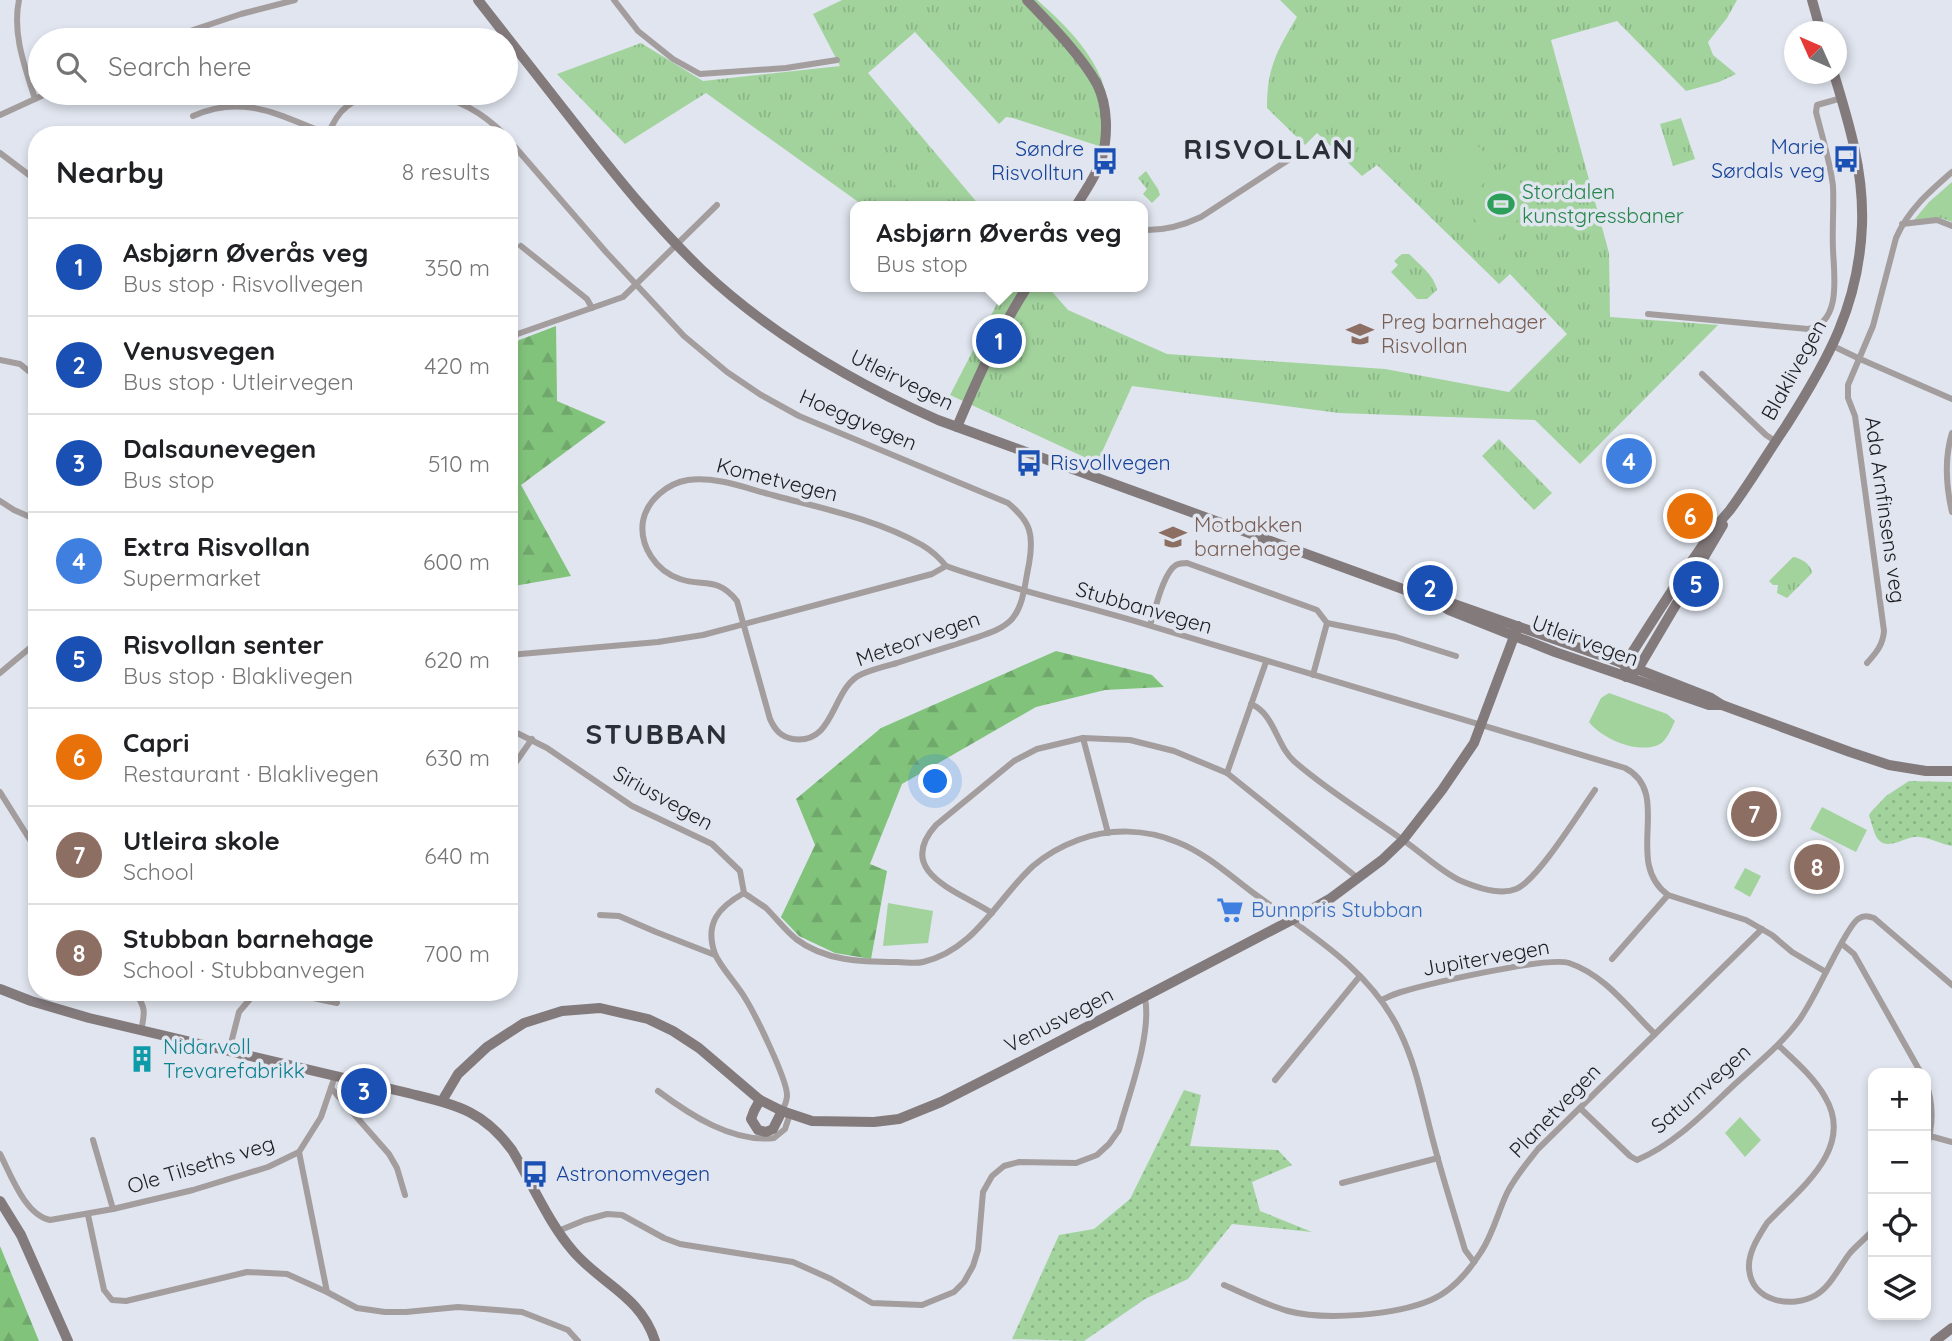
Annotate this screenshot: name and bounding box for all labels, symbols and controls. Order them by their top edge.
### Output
north arrow [1784,21,1847,84]
search box [28,28,518,105]
icon: search [52,48,90,86]
text: Search here [108,50,252,83]
district label: RISVOLLAN [1183,131,1355,166]
place label: Marie Sørdals veg [1711,133,1825,183]
place label: Søndre Risvolltun [991,135,1084,185]
bus stop icon: Marie Sørdals veg [1831,144,1861,174]
bus stop icon: Søndre Risvolltun [1090,146,1120,176]
text: Nearby [56,153,164,191]
text: 8 results [402,157,490,186]
place label: Stordalen kunstgressbaner [1522,178,1684,228]
sports icon: Stordalen kunstgressbaner [1486,189,1516,219]
popup [850,201,1148,292]
text: Asbjørn Øverås veg [876,216,1122,249]
text: Asbjørn Øverås veg [123,236,368,269]
text: Bus stop [876,249,968,278]
text: 1 [75,253,83,282]
text: 350 m [424,253,490,282]
text: Bus stop · Risvollvegen [123,269,364,298]
place label: Preg barnehager Risvollan [1381,308,1547,358]
pin: 1 [976,315,1022,367]
street label: Blaklivegen [1755,315,1831,424]
school or university icon: Preg barnehager Risvollan [1345,319,1375,349]
text: Venusvegen [123,334,275,367]
street label: Utleirvegen [847,343,958,415]
text: 2 [72,351,86,380]
text: 420 m [424,351,490,380]
text: Bus stop · Utleirvegen [123,367,354,396]
street label: Hoeggvegen [796,383,921,456]
street label: Ada Arnfinsens veg [1860,415,1912,605]
text: Dalsaunevegen [123,432,316,465]
pin: 4 [1606,435,1652,487]
bus stop icon: Risvollvegen [1014,448,1044,478]
text: 3 [73,449,85,478]
text: 510 m [428,449,490,478]
place label: Risvollvegen [1050,449,1171,475]
street label: Kometvegen [714,451,841,507]
text: Bus stop [123,465,214,494]
pin: 6 [1667,490,1713,542]
place label: Motbakken barnehage [1194,511,1303,561]
school or university icon: Motbakken barnehage [1158,522,1188,552]
text: Extra Risvollan [123,530,310,563]
text: 4 [72,547,86,576]
text: 600 m [423,547,490,576]
pin: 5 [1673,558,1719,610]
pin: 2 [1407,562,1453,614]
text: Supermarket [123,563,261,592]
street label: Stubbanvegen [1073,575,1215,639]
street label: Meteorvegen [852,605,983,671]
street label: Utleirvegen [1528,609,1642,671]
text: Risvollan senter [123,628,324,661]
text: 5 [72,645,86,674]
text: 620 m [424,645,490,674]
text: Bus stop · Blaklivegen [123,661,353,690]
district label: STUBBAN [585,716,729,751]
text: Capri [123,726,189,759]
text: 6 [73,743,85,772]
text: 630 m [425,743,490,772]
text: Restaurant · Blaklivegen [123,759,379,788]
street label: Siriusvegen [609,759,718,835]
your location [918,764,952,798]
pin: 7 [1731,788,1777,840]
text: Utleira skole [123,824,280,857]
text: 7 [73,841,85,870]
text: 640 m [424,841,490,870]
pin: 8 [1794,841,1840,893]
text: School [123,857,194,886]
supermarket icon: Bunnpris Stubban [1215,895,1245,925]
place label: Bunnpris Stubban [1251,896,1423,922]
text: Stubban barnehage [123,922,374,955]
street label: Jupitervegen [1420,933,1551,981]
text: 8 [73,939,85,968]
text: 700 m [424,939,490,968]
text: School · Stubbanvegen [123,955,365,984]
street label: Venusvegen [1000,981,1117,1058]
place label: Nidarvoll Trevarefabrikk [163,1033,305,1083]
street label: Saturnvegen [1645,1038,1755,1138]
building icon: Nidarvoll Trevarefabrikk [127,1044,157,1074]
street label: Planetvegen [1503,1058,1606,1163]
pin: 3 [341,1065,387,1117]
map controls [1868,1068,1931,1320]
button: + [1868,1068,1931,1131]
street label: Ole Tilseths veg [124,1129,277,1199]
button: − [1868,1131,1931,1194]
bus stop icon: Astronomvegen [520,1159,550,1189]
place label: Astronomvegen [556,1160,710,1186]
button: locate [1868,1194,1931,1257]
button: layers [1868,1257,1931,1320]

